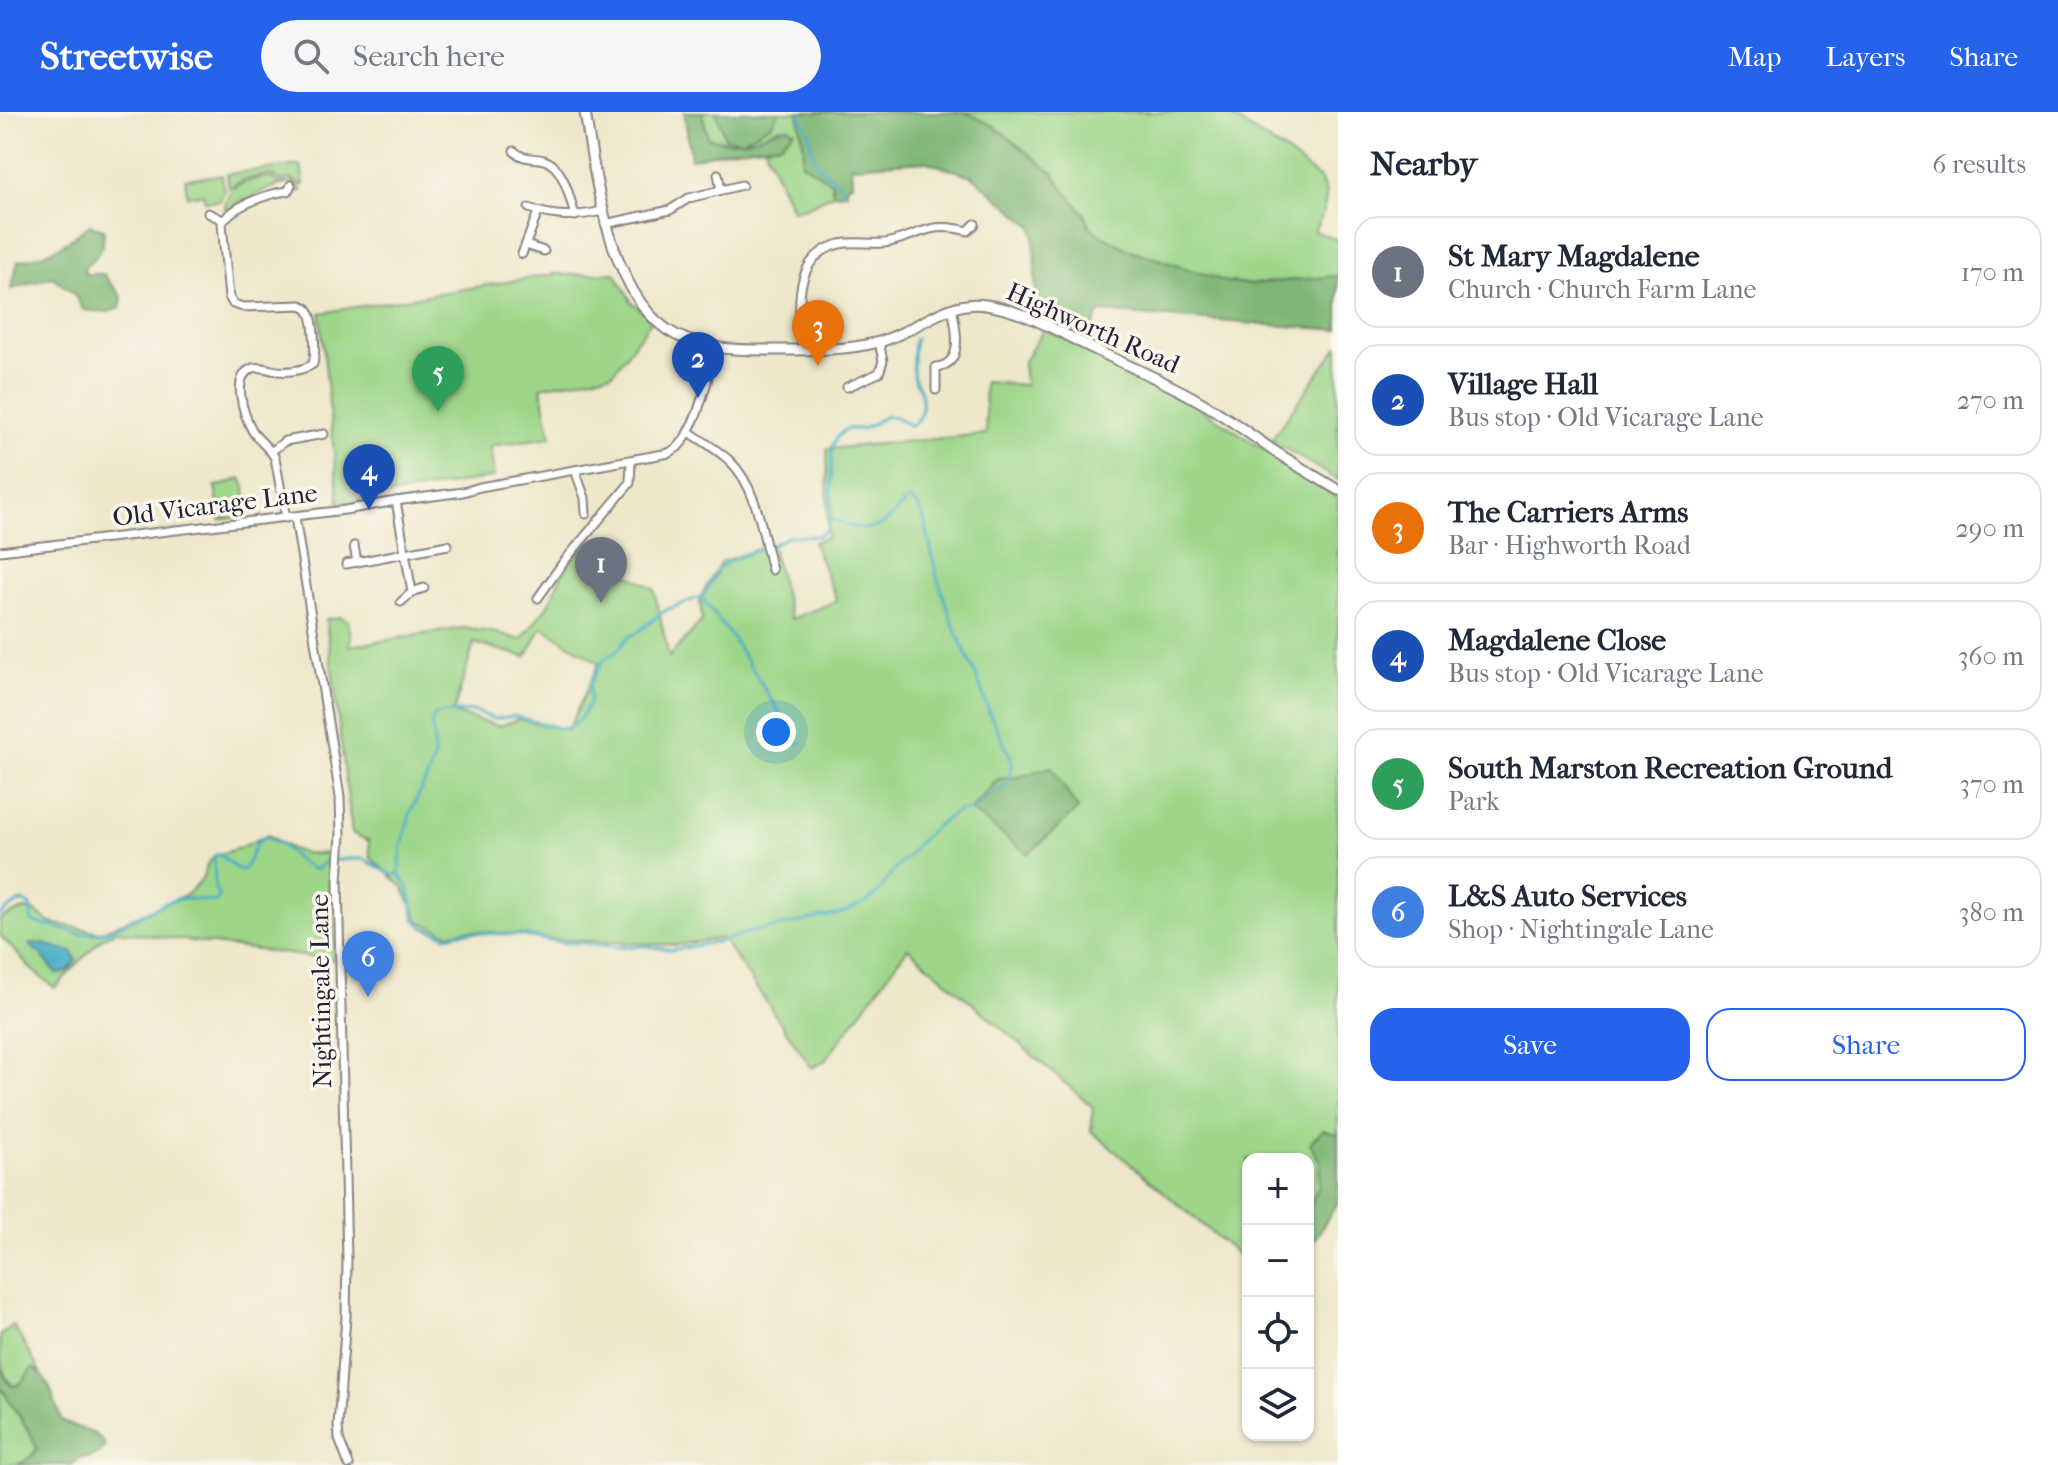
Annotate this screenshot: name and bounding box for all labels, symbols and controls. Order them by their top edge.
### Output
search box [261,20,821,92]
text: Streetwise [40,34,213,79]
icon: search [289,34,333,78]
text: Search here [353,39,505,74]
text: Map [1728,40,1781,73]
text: Layers [1825,40,1905,73]
text: Share [1949,40,2018,73]
text: Nearby [1370,144,1477,184]
text: 6 results [1932,149,2026,180]
text: St Mary Magdalene [1448,239,1699,274]
text: 1 [1393,257,1403,288]
text: 170 m [1961,257,2024,288]
text: Church · Church Farm Lane [1448,274,1756,305]
street label: Highworth Road [1002,276,1185,380]
pin: 3 [792,300,844,366]
pin: 2 [672,332,724,398]
pin: 5 [412,346,464,412]
text: Village Hall [1448,367,1598,402]
text: 2 [1391,385,1405,416]
text: 270 m [1957,385,2024,416]
text: Bus stop · Old Vicarage Lane [1448,402,1764,433]
pin: 4 [343,444,395,510]
street label: Old Vicarage Lane [111,477,319,533]
text: The Carriers Arms [1448,495,1688,530]
text: 3 [1393,513,1403,544]
text: 290 m [1955,513,2024,544]
text: Bar · Highworth Road [1448,530,1691,561]
pin: 1 [575,537,627,603]
text: Magdalene Close [1448,623,1666,658]
text: 4 [1390,641,1406,672]
text: 360 m [1958,641,2024,672]
text: Bus stop · Old Vicarage Lane [1448,658,1764,689]
your location [756,712,796,752]
text: South Marston Recreation Ground [1448,751,1892,786]
text: 5 [1392,769,1404,800]
text: 370 m [1959,769,2024,800]
text: Park [1448,786,1500,817]
text: L&S Auto Services [1448,879,1687,914]
street label: Nightingale Lane [304,893,338,1088]
text: 6 [1391,897,1405,928]
text: 380 m [1959,897,2024,928]
text: Shop · Nightingale Lane [1448,914,1714,945]
pin: 6 [342,931,394,997]
button: Save [1370,1008,1690,1081]
button: Share [1706,1008,2026,1081]
map controls [1242,1153,1314,1441]
button: + [1242,1153,1314,1225]
button: − [1242,1225,1314,1297]
button: locate [1242,1297,1314,1369]
button: layers [1242,1369,1314,1441]

